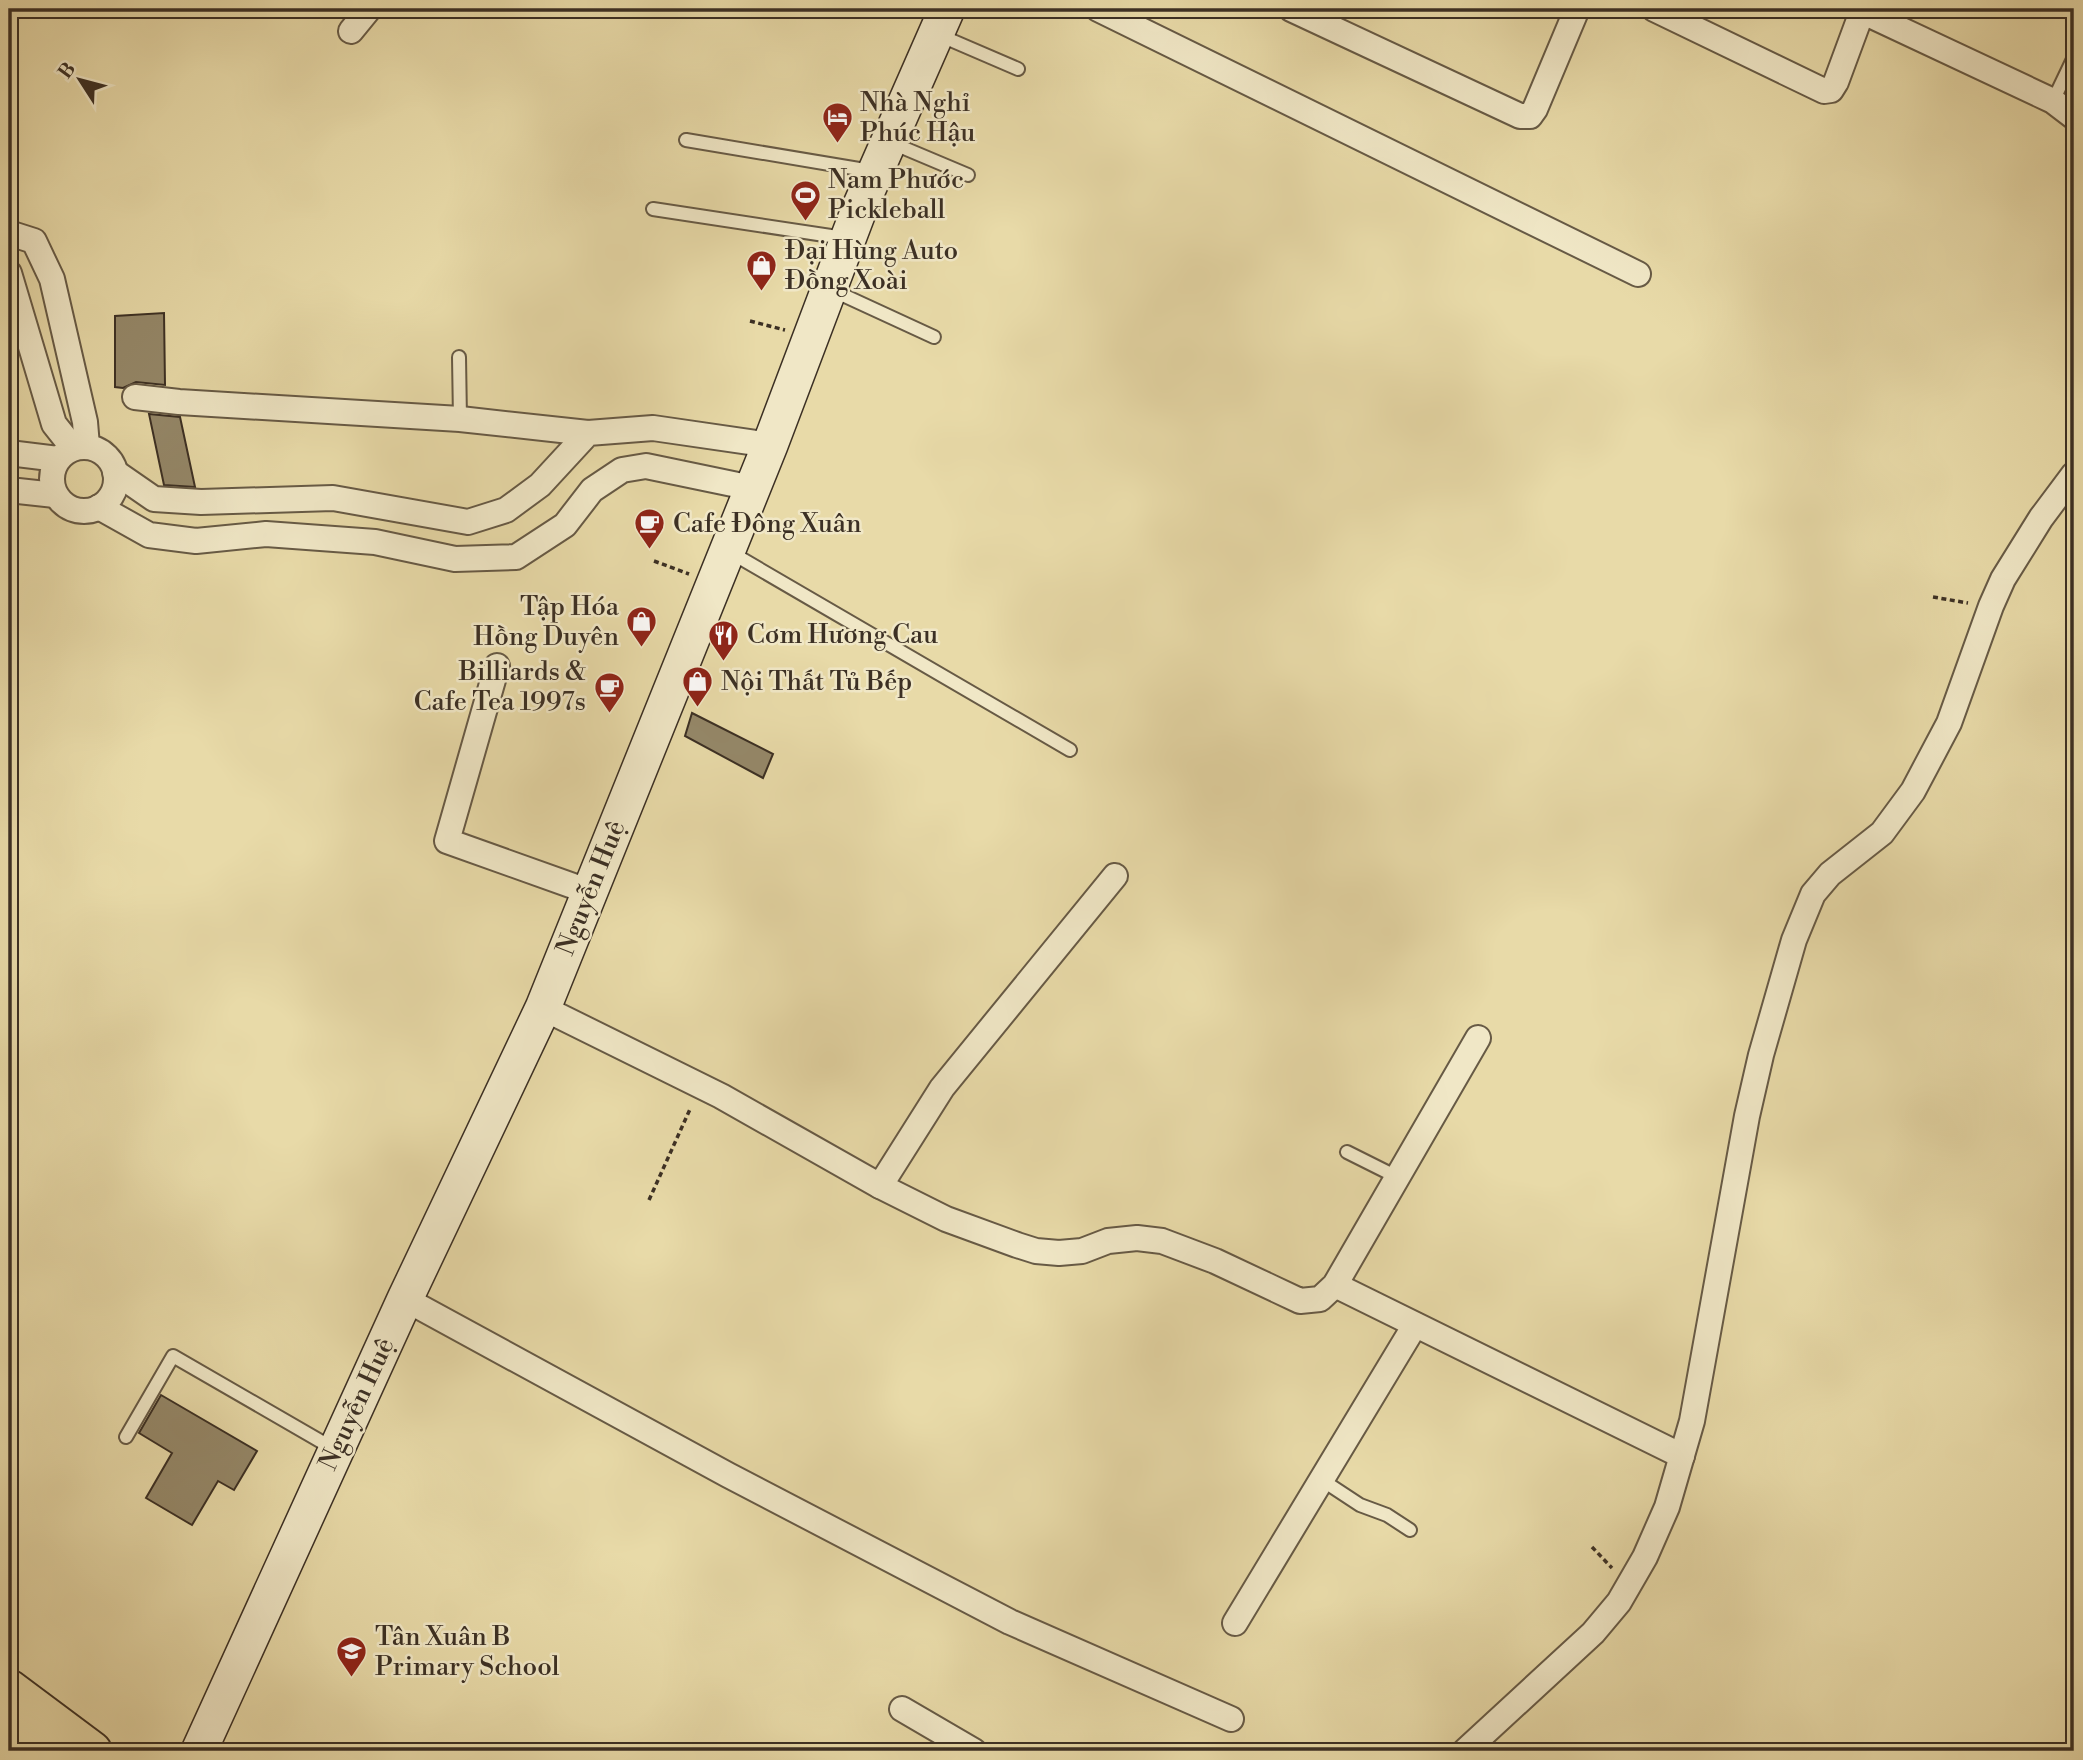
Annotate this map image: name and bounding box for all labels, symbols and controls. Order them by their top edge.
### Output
north arrow [46,46,116,116]
text: B [53,58,81,83]
place label: Nhà Nghỉ Phúc Hậu [860,87,976,149]
hotel icon: Nhà Nghỉ Phúc Hậu [820,101,854,145]
place label: Nam Phước Pickleball [828,164,964,226]
sports icon: Nam Phước Pickleball [788,178,822,222]
place label: Đại Hùng Auto Đồng Xoài [785,235,958,297]
shop icon: Đại Hùng Auto Đồng Xoài [745,249,779,293]
cafe icon: Cafe Đông Xuân [633,507,667,551]
place label: Cafe Đông Xuân [673,508,862,540]
place label: Tập Hóa Hồng Duyên [473,591,620,653]
shop icon: Tập Hóa Hồng Duyên [625,605,659,649]
restaurant icon: Cơm Hương Cau [707,618,741,662]
place label: Cơm Hương Cau [747,619,938,651]
place label: Billiards & Cafe Tea 1997s [414,656,586,718]
shop icon: Nội Thất Tủ Bếp [681,665,715,709]
place label: Nội Thất Tủ Bếp [721,666,912,698]
cafe icon: Billiards & Cafe Tea 1997s [592,670,626,714]
street label: Nguyễn Huệ [549,816,633,960]
street label: Nguyễn Huệ [312,1333,402,1475]
place label: Tân Xuân B Primary School [375,1621,560,1683]
school or university icon: Tân Xuân B Primary School [335,1635,369,1679]

